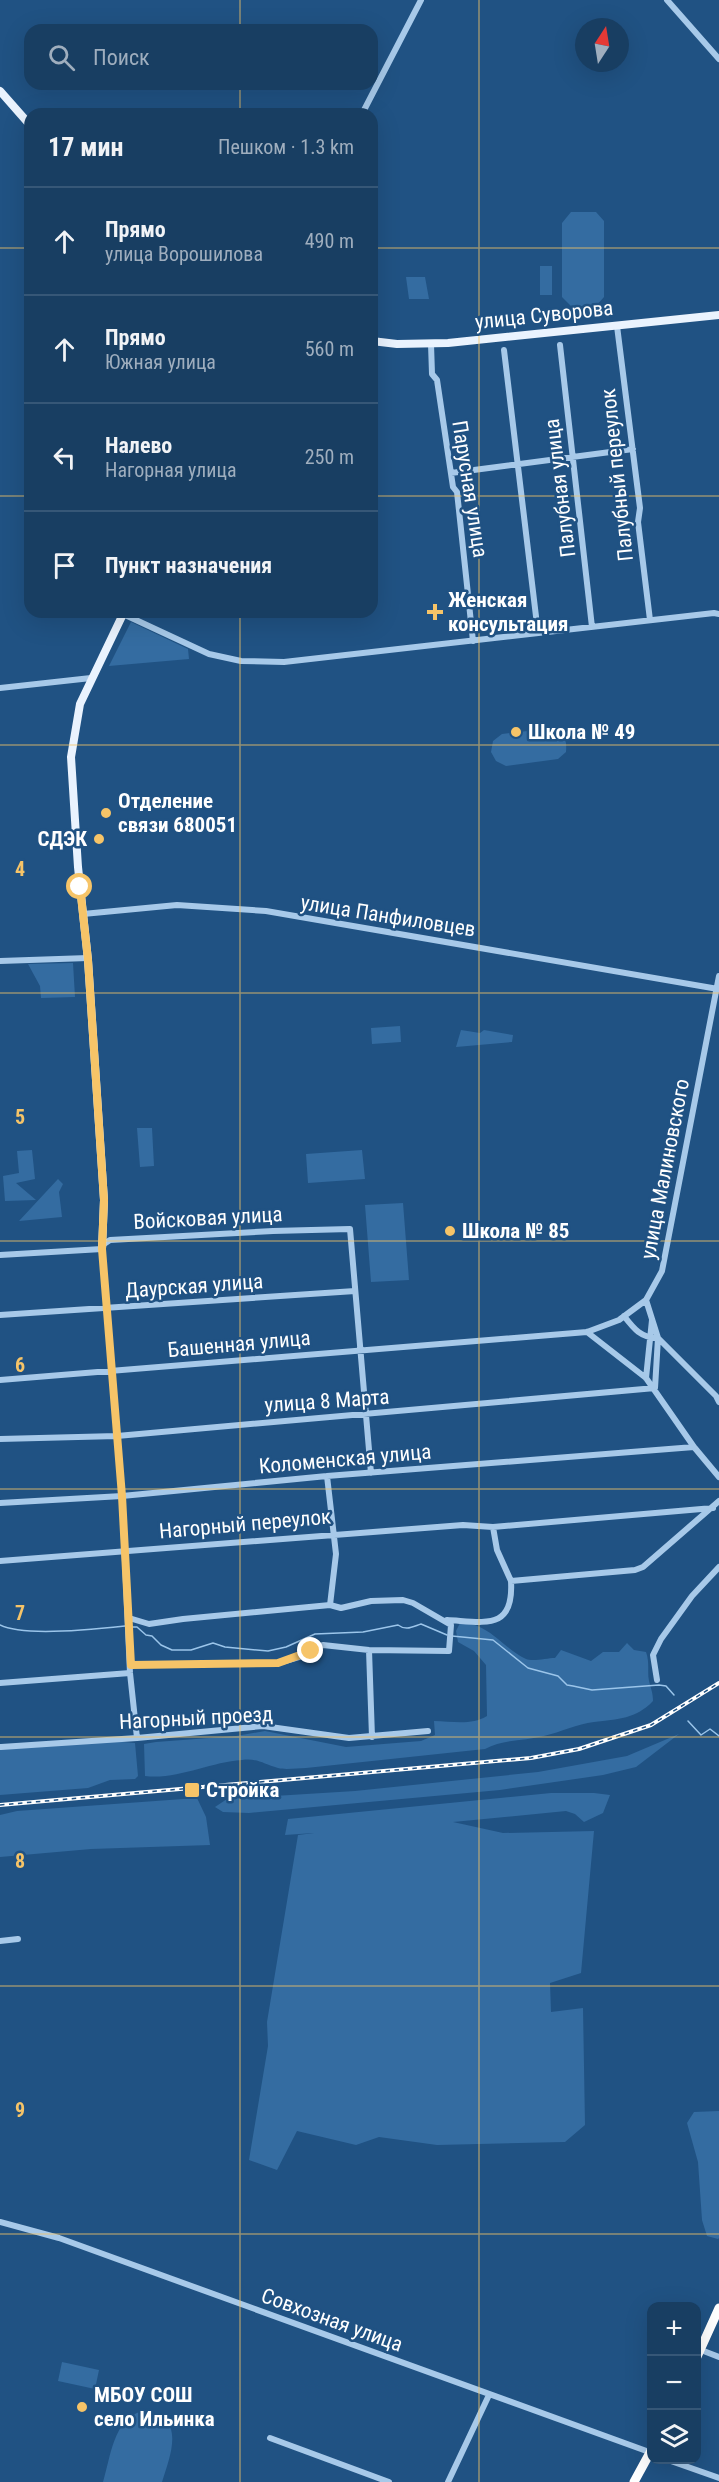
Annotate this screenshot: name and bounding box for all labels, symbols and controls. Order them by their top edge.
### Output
north arrow [575,18,629,72]
search box [24,24,378,90]
icon: search [45,41,78,74]
text: Поиск [93,45,150,70]
text: 17 мин [48,132,124,162]
text: Пешком · 1.3 km [218,135,354,159]
text: Прямо [105,217,166,242]
icon: ahead [48,225,81,258]
text: 490 m [305,229,354,253]
text: улица Ворошилова [105,242,263,266]
street label: улица Суворова [474,296,614,334]
text: Прямо [105,325,166,350]
icon: ahead [48,333,81,366]
text: 560 m [305,337,354,361]
text: Южная улица [105,350,216,374]
street label: Палубный переулок [596,388,638,562]
street label: Палубная улица [540,418,580,558]
street label: Парусная улица [447,419,493,559]
text: Налево [105,433,172,458]
icon: left [48,441,81,474]
text: 250 m [305,445,354,469]
text: Нагорная улица [105,458,237,482]
icon: arrive [48,549,81,582]
text: Пункт назначения [105,553,272,578]
place label: Женская консультация [448,588,568,636]
marker: Женская консультация [426,603,444,621]
place label: Школа № 49 [528,720,635,744]
marker: Школа № 49 [509,725,523,739]
place label: Отделение связи 680051 [118,789,237,837]
marker: Отделение связи 680051 [99,806,113,820]
place label: СДЭК [38,827,87,851]
marker: СДЭК [92,832,106,846]
text: 4 [15,857,25,881]
route start [66,873,92,899]
street label: улица Панфиловцев [299,890,477,942]
street label: улица Малиновского [636,1077,694,1261]
text: 5 [15,1105,25,1129]
street label: Войсковая улица [133,1202,283,1234]
place label: Школа № 85 [462,1219,569,1243]
marker: Школа № 85 [443,1224,457,1238]
street label: Даурская улица [124,1269,264,1303]
street label: Башенная улица [167,1326,311,1362]
text: 6 [15,1353,25,1377]
street label: улица 8 Марта [264,1385,390,1417]
street label: Коломенская улица [258,1440,432,1478]
street label: Нагорный переулок [158,1505,332,1543]
text: 7 [15,1601,25,1625]
route end [297,1637,323,1663]
street label: Нагорный проезд [118,1702,274,1734]
place label: Стройка [206,1778,279,1802]
marker: Стройка [183,1781,201,1799]
text: 8 [15,1849,25,1873]
text: 9 [15,2098,25,2122]
street label: Совхозная улица [258,2283,406,2357]
map controls [647,2302,701,2464]
button: + [647,2302,701,2356]
button: − [647,2356,701,2410]
place label: МБОУ СОШ село Ильинка [94,2383,215,2431]
marker: МБОУ СОШ село Ильинка [75,2400,89,2414]
button: layers [647,2410,701,2464]

